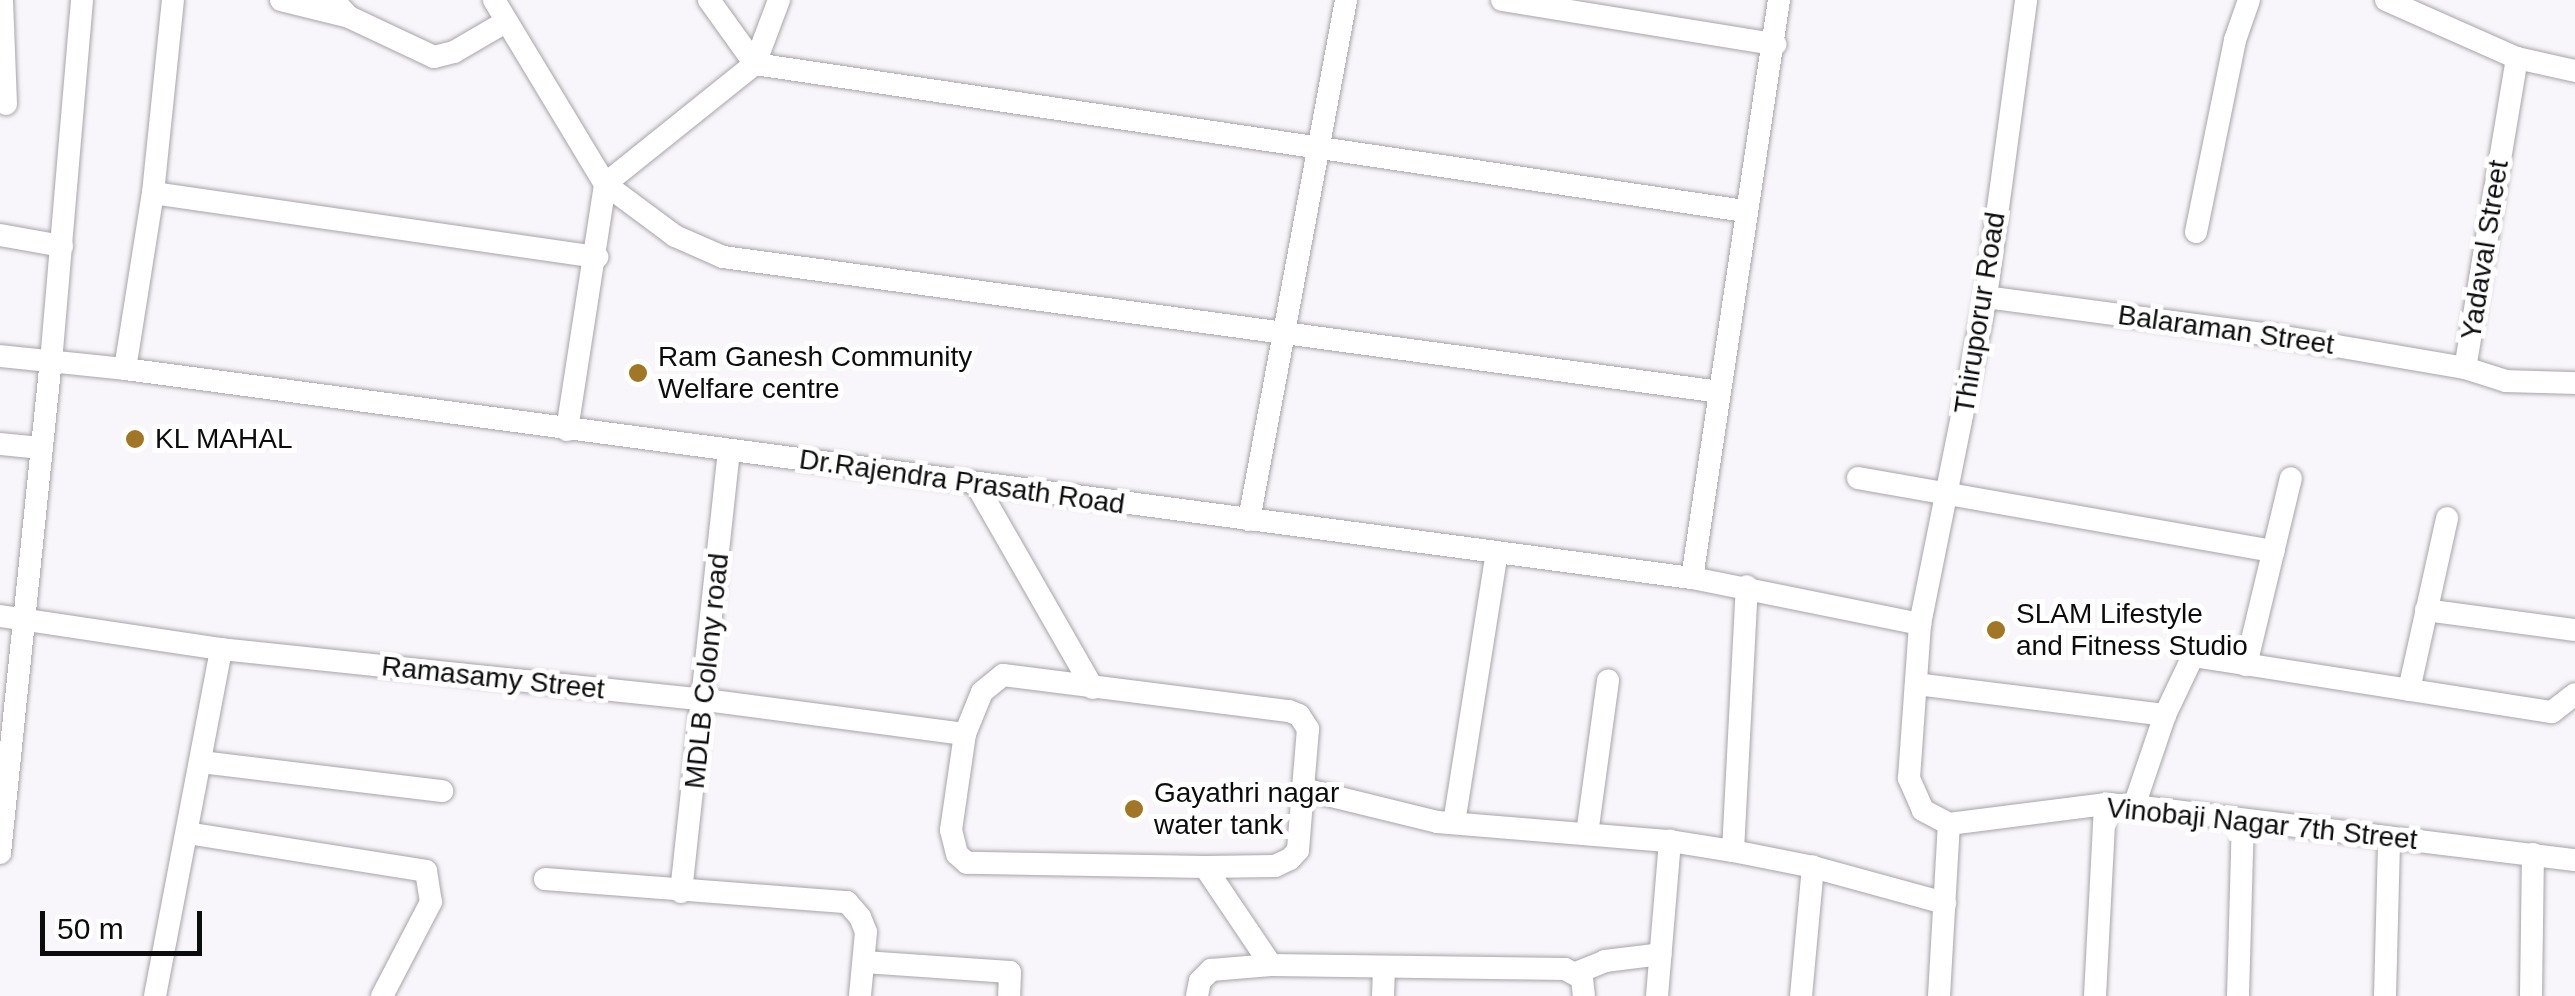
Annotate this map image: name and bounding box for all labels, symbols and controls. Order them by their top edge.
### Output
street label: Yadaval Street [2454,158,2516,342]
street label: Thiruporur Road [1947,210,2013,416]
street label: Balaraman Street [2116,298,2336,362]
place label: Ram Ganesh Community Welfare centre [658,340,972,406]
marker: Ram Ganesh Community Welfare centre [627,362,649,384]
place label: KL MAHAL [155,422,293,456]
marker: KL MAHAL [124,428,146,450]
street label: Dr.Rajendra Prasath Road [797,443,1127,521]
street label: MDLB Colony road [678,552,736,790]
place label: SLAM Lifestyle and Fitness Studio [2016,597,2248,663]
marker: SLAM Lifestyle and Fitness Studio [1985,619,2007,641]
street label: Ramasamy Street [380,650,606,706]
place label: Gayathri nagar water tank [1154,776,1339,842]
street label: Vinobaji Nagar 7th Street [2105,791,2419,857]
marker: Gayathri nagar water tank [1123,798,1145,820]
scale bar [45,891,208,953]
text: 50 m [57,912,124,945]

